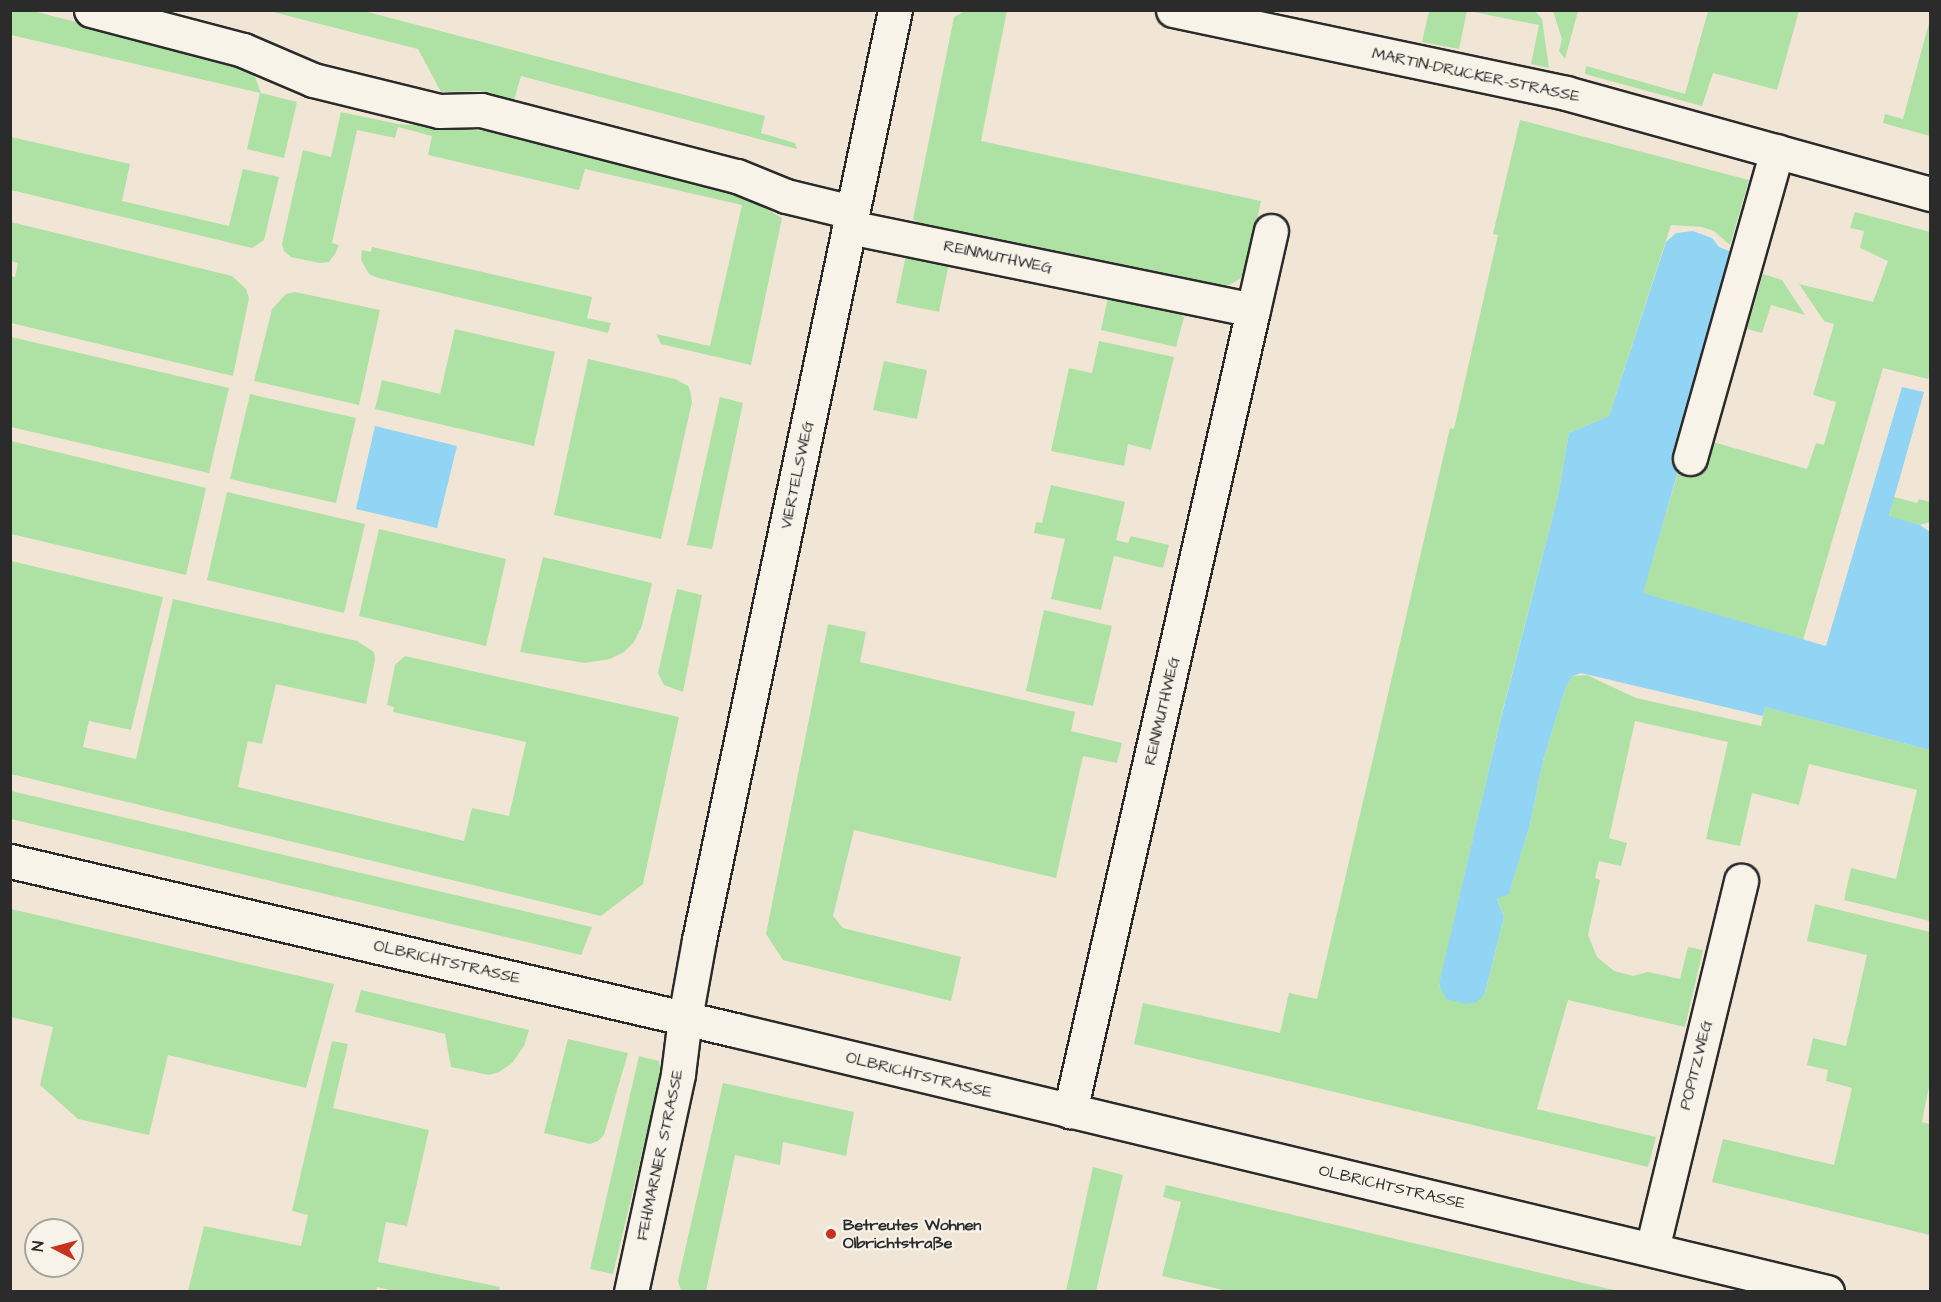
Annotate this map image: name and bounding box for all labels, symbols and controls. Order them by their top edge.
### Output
street label: MARTIN-DRUCKER-STRASSE [1370,44,1582,106]
street label: REINMUTHWEG [942,236,1054,278]
street label: VIERTELSWEG [776,419,818,531]
street label: REINMUTHWEG [1140,655,1184,767]
street label: OLBRICHTSTRASSE [372,936,522,988]
street label: POPITZWEG [1676,1018,1716,1112]
street label: OLBRICHTSTRASSE [844,1048,994,1102]
street label: FEHMARNER STRASSE [632,1068,688,1242]
street label: OLBRICHTSTRASSE [1317,1161,1467,1213]
place label: Betreutes Wohnen Olbrichtstraße [843,1215,981,1253]
north arrow [24,1218,84,1278]
marker: Betreutes Wohnen Olbrichtstraße [824,1227,838,1241]
text: N [27,1240,50,1252]

